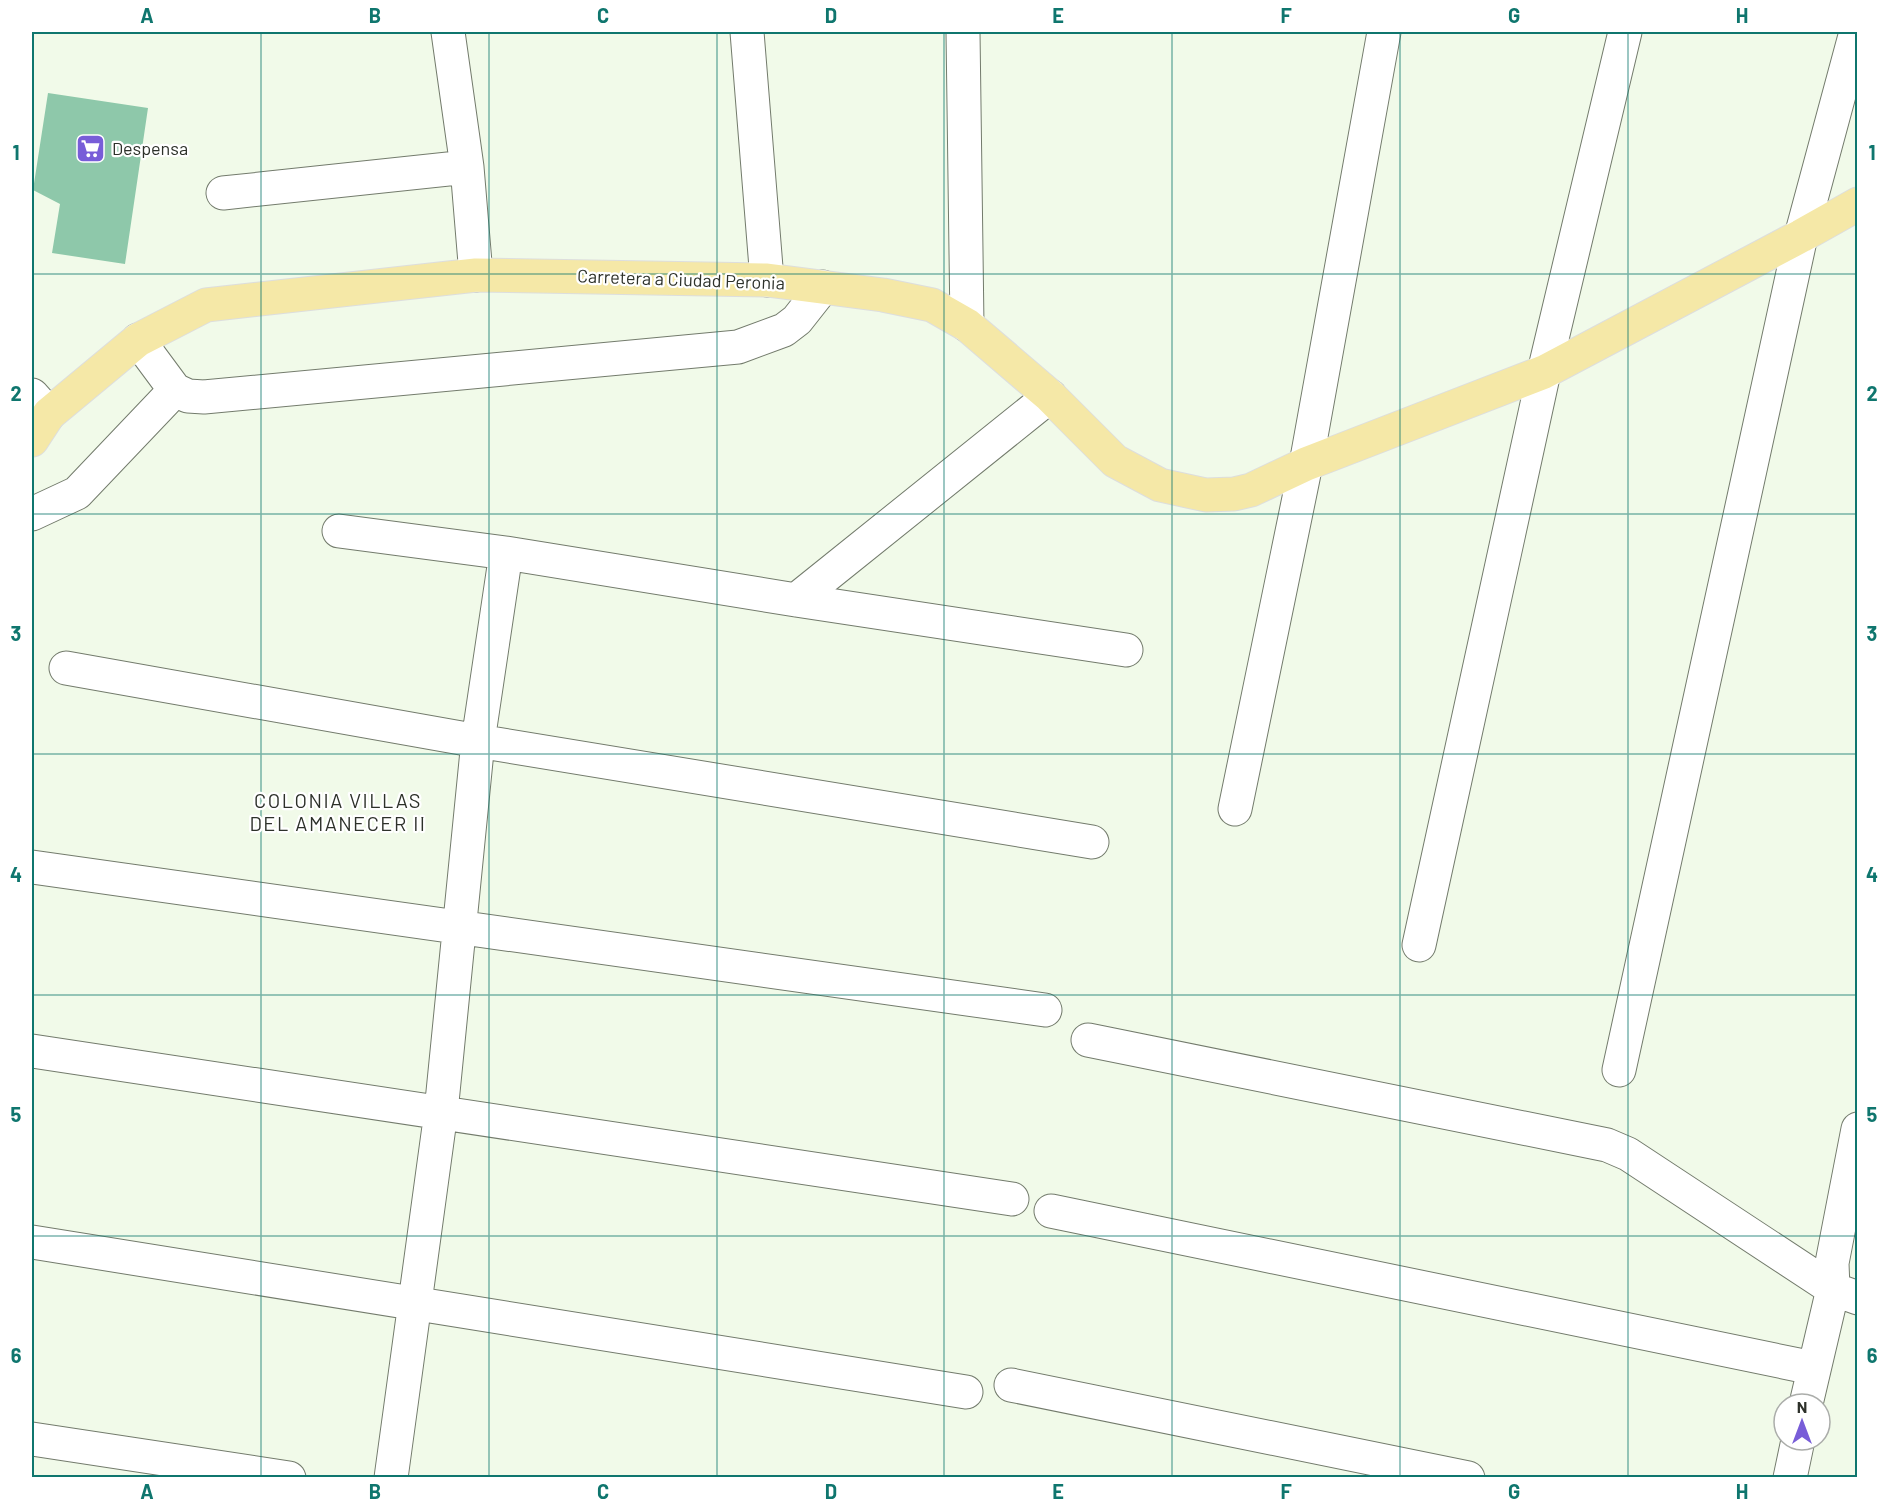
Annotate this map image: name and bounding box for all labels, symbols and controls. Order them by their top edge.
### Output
text: A [140,3,154,27]
text: B [369,3,381,27]
text: C [597,3,609,27]
text: D [825,3,837,27]
text: E [1052,3,1064,27]
text: F [1280,3,1292,27]
text: G [1508,3,1520,27]
text: H [1736,3,1748,27]
supermarket icon: Despensa [75,133,107,165]
place label: Despensa [112,137,188,159]
text: 1 [12,140,20,164]
text: 1 [1868,140,1876,164]
street label: Carretera a Ciudad Peronia [577,264,785,294]
text: 2 [10,381,22,405]
text: 2 [1866,381,1878,405]
text: 3 [11,621,21,645]
text: 3 [1867,621,1877,645]
district label: COLONIA VILLAS DEL AMANECER II [249,788,427,835]
text: 4 [10,862,22,886]
text: 4 [1866,862,1878,886]
text: 5 [11,1102,22,1126]
text: 5 [1867,1102,1878,1126]
text: 6 [11,1343,22,1367]
text: 6 [1867,1343,1878,1367]
north arrow [1772,1392,1832,1452]
text: N [1797,1397,1807,1416]
text: A [140,1479,154,1503]
text: B [369,1479,381,1503]
text: C [597,1479,609,1503]
text: D [825,1479,837,1503]
text: E [1052,1479,1064,1503]
text: F [1280,1479,1292,1503]
text: G [1508,1479,1520,1503]
text: H [1736,1479,1748,1503]

